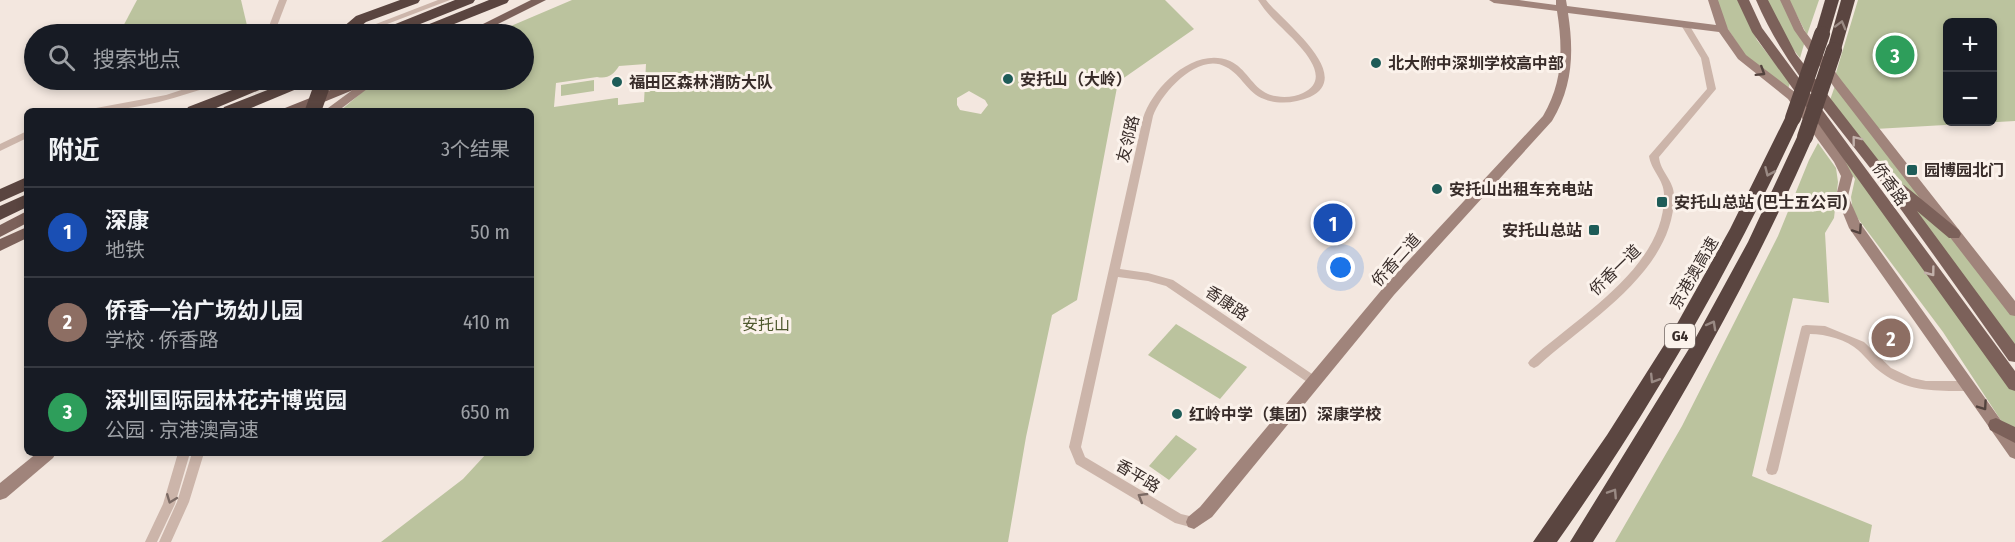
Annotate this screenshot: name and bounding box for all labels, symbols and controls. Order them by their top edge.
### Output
map controls [1943,18,1997,126]
button: + [1943,18,1997,72]
one-way arrow [1834,20,1846,31]
search box [24,24,534,90]
pin: 3 [1876,32,1914,78]
icon: search [45,41,78,74]
text: 搜索地点 [93,46,181,73]
place label: 北大附中深圳学校高中部 [1388,54,1564,73]
marker: 北大附中深圳学校高中部 [1369,56,1383,70]
one-way arrow [1754,65,1765,76]
place label: 安托山（大岭） [1020,70,1132,89]
marker: 安托山（大岭） [1001,72,1015,86]
button: − [1943,72,1997,126]
place label: 福田区森林消防大队 [629,73,773,92]
marker: 福田区森林消防大队 [610,75,624,89]
street label: 友邻路 [1113,113,1143,165]
text: 附近 [48,135,100,166]
one-way arrow [1852,135,1863,146]
text: 3个结果 [441,137,510,161]
street label: 侨香路 [1868,159,1912,209]
place label: 园博园北门 [1924,161,2004,180]
marker: 园博园北门 [1905,163,1919,177]
one-way arrow [1764,165,1776,176]
place label: 安托山出租车充电站 [1449,180,1593,199]
marker: 安托山出租车充电站 [1430,182,1444,196]
place label: 安托山总站 (巴士五公司) [1674,193,1847,212]
marker: 安托山总站 (巴士五公司) [1655,195,1669,209]
pin: 1 [1314,200,1352,246]
text: 深康 [105,207,149,234]
text: 1 [63,220,72,244]
text: 50 m [470,220,510,244]
place label: 安托山总站 [1502,221,1582,240]
marker: 安托山总站 [1587,223,1601,237]
one-way arrow [1850,224,1861,235]
street label: 侨香二道 [1368,230,1424,290]
street label: 京港澳高速 [1666,234,1722,312]
text: 地铁 [105,238,145,262]
street label: 侨香一道 [1585,241,1645,299]
your location [1326,253,1355,282]
one-way arrow [1924,265,1935,276]
street label: 香康路 [1202,282,1252,324]
text: 侨香一冶广场幼儿园 [105,297,303,324]
text: 2 [63,310,72,334]
text: 410 m [463,310,510,334]
park label: 安托山 [742,315,790,334]
pin: 2 [1872,316,1910,360]
one-way arrow [1705,321,1716,331]
road number: G4 [1665,324,1695,348]
text: 学校 · 侨香路 [105,328,219,352]
one-way arrow [1650,372,1661,383]
text: 深圳国际园林花卉博览园 [105,387,347,414]
text: 3 [63,400,72,424]
text: 650 m [461,400,510,424]
one-way arrow [1975,400,1986,411]
place label: 红岭中学（集团）深康学校 [1189,405,1382,424]
marker: 红岭中学（集团）深康学校 [1170,407,1184,421]
text: 公园 · 京港澳高速 [105,418,259,442]
street label: 香平路 [1113,455,1163,497]
one-way arrow [1606,489,1617,500]
one-way arrow [166,492,178,503]
one-way arrow [1138,493,1148,504]

